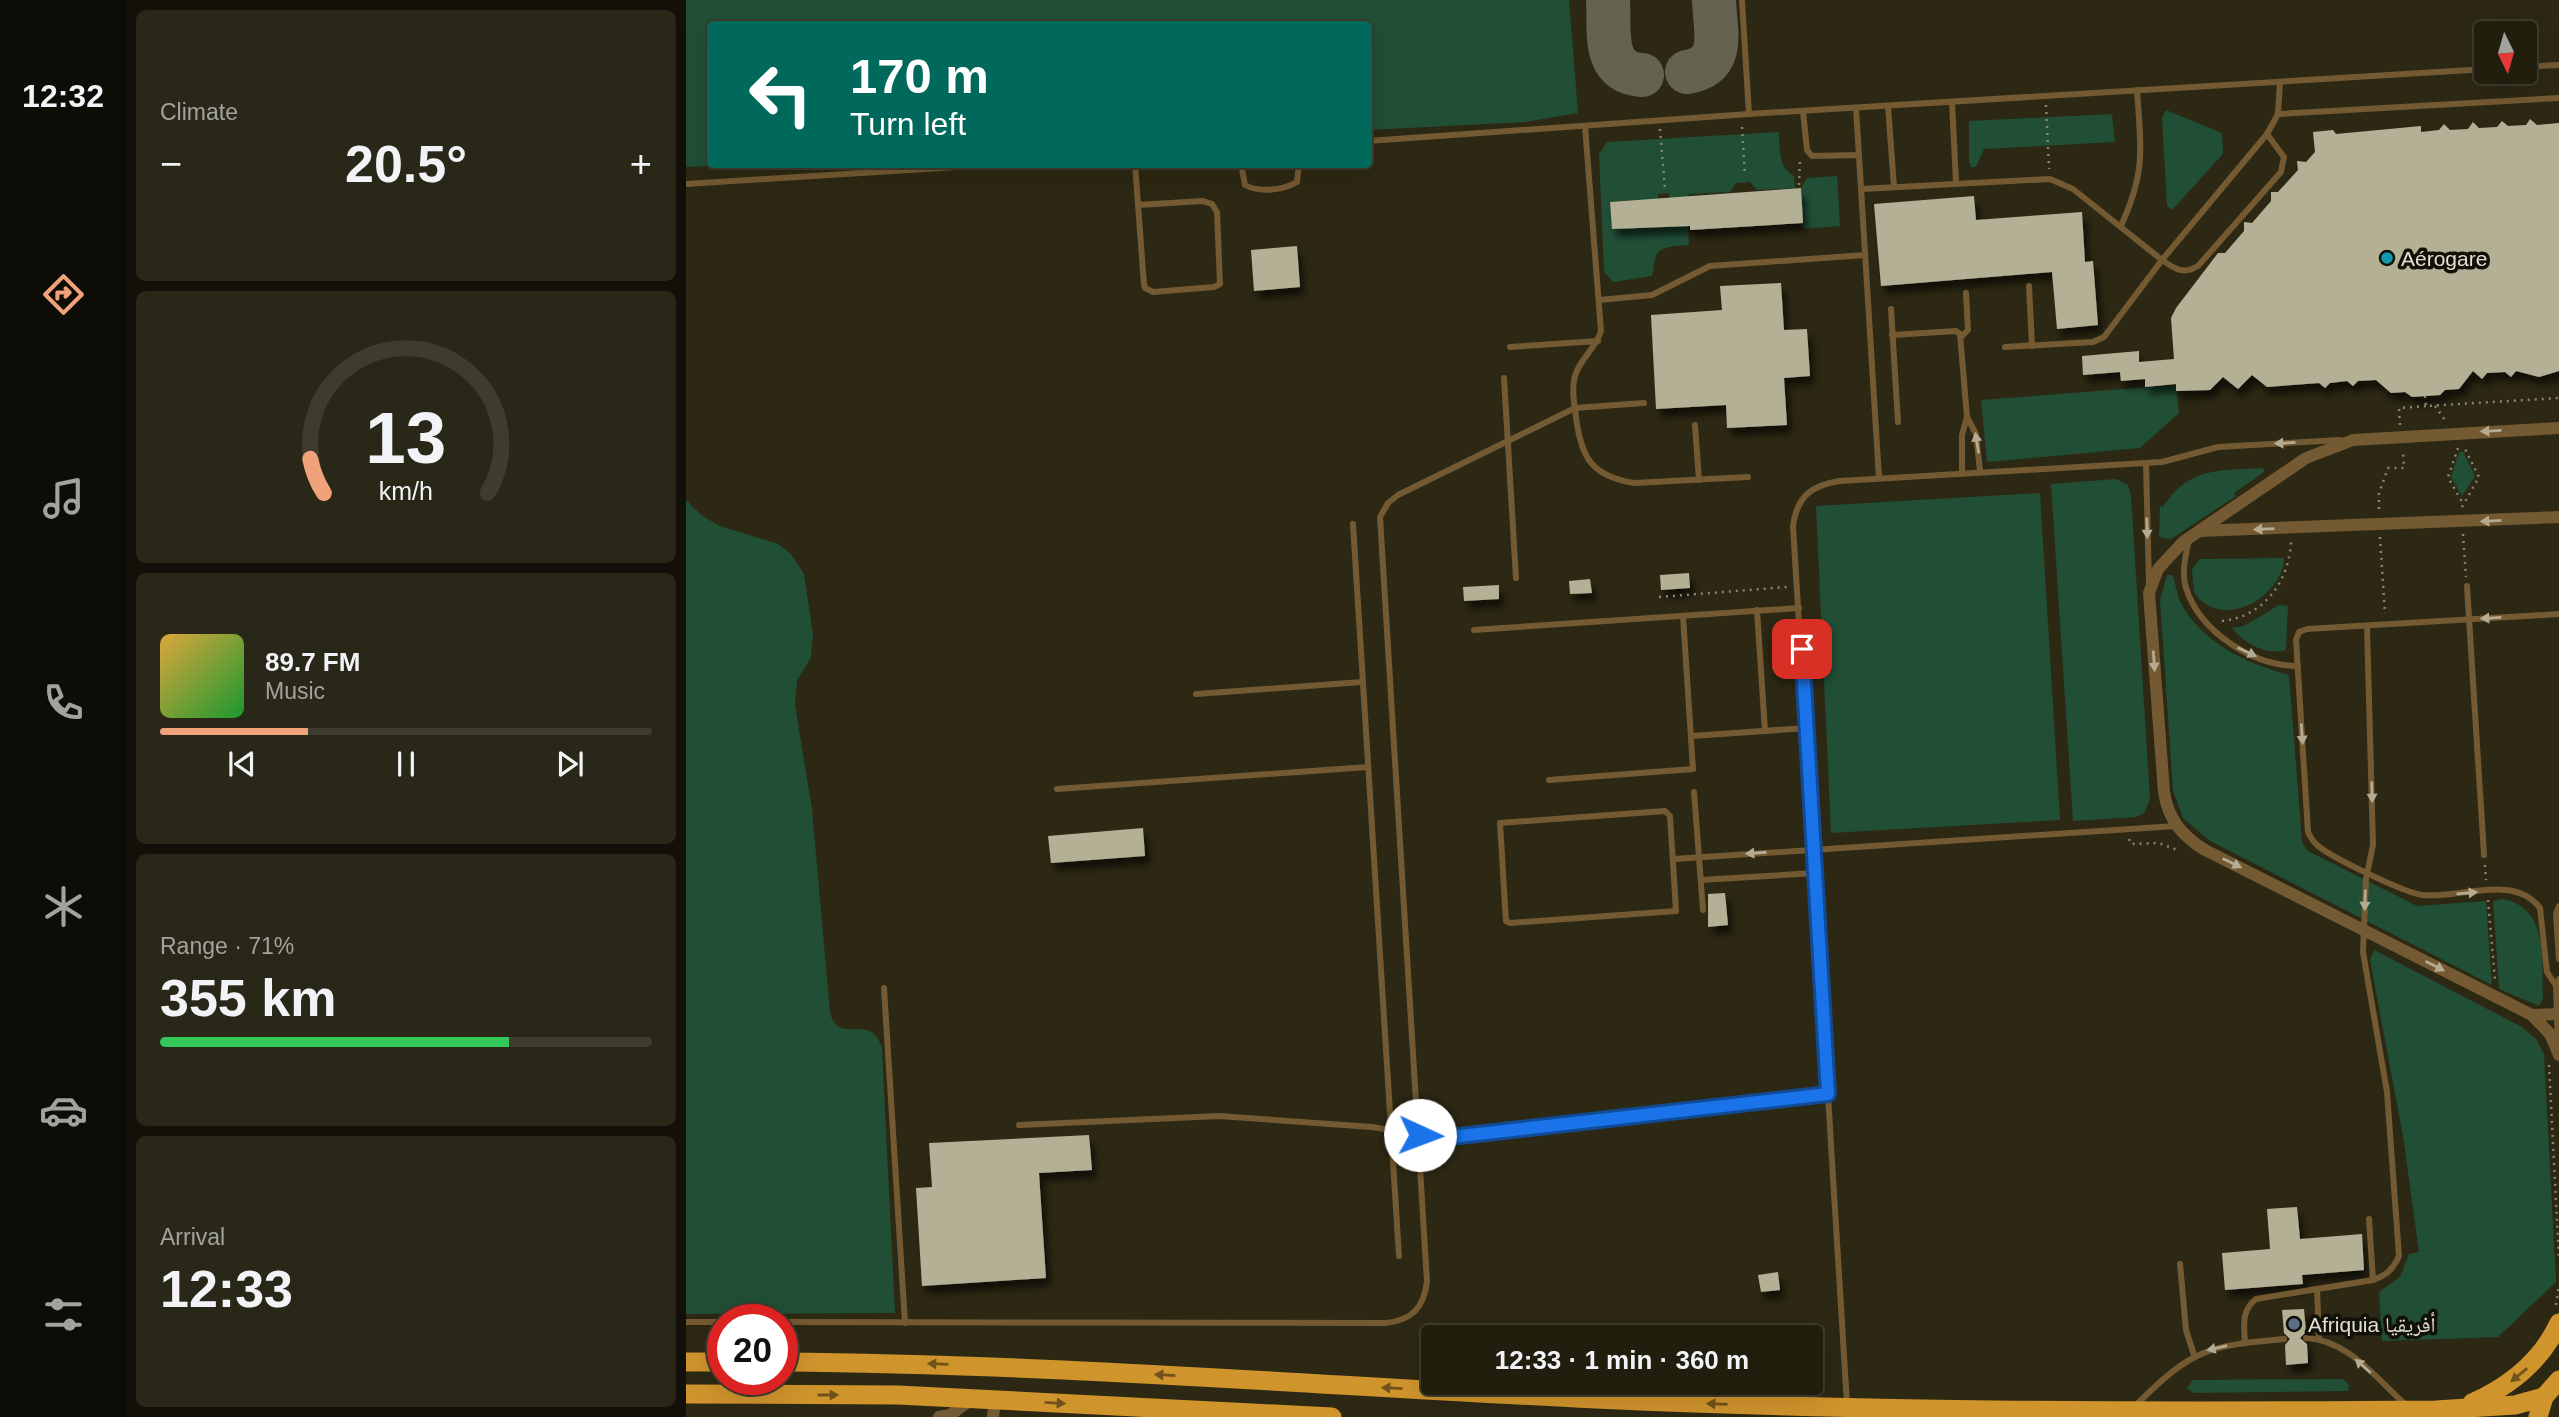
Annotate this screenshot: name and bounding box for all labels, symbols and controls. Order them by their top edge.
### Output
north arrow [2474,21,2538,84]
map controls [2474,21,2537,84]
icon: left [735,49,826,140]
text: 170 m [850,49,989,103]
text: 12:32 [22,78,104,114]
text: Climate [160,99,238,125]
text: Turn left [850,106,966,142]
text: 20.5° [345,135,467,193]
text: − [160,143,182,185]
text: + [630,143,652,185]
place label: Aérogare [2401,247,2487,270]
marker: Aérogare [2379,250,2395,266]
icon: directions [39,270,88,319]
text: 13 [366,398,446,479]
one-way arrow [2480,426,2502,437]
one-way arrow [1971,432,1982,454]
one-way arrow [2273,438,2295,449]
icon: music [39,474,88,523]
text: km/h [379,477,433,505]
one-way arrow [2480,516,2502,527]
one-way arrow [2142,517,2153,539]
one-way arrow [2252,524,2274,535]
one-way arrow [2480,613,2502,624]
pin [1772,619,1832,679]
icon: arrive [1783,630,1821,668]
one-way arrow [2237,646,2257,658]
text: 89.7 FM [265,647,360,677]
one-way arrow [2149,650,2160,672]
icon: phone [39,678,88,727]
text: Music [265,678,325,704]
one-way arrow [2297,723,2308,745]
icon: previous [223,745,261,783]
icon: pause [387,745,425,783]
icon: next [551,745,589,783]
one-way arrow [2366,781,2377,803]
one-way arrow [1745,848,1767,859]
one-way arrow [2222,858,2242,869]
icon: climate [39,882,88,931]
one-way arrow [2456,887,2478,898]
one-way arrow [2360,889,2371,911]
text: Range · 71% [160,933,294,959]
one-way arrow [2425,960,2445,971]
text: 355 km [160,969,336,1027]
icon: car [39,1086,88,1135]
position arrow [1383,1098,1457,1172]
text: Arrival [160,1224,225,1250]
text: 12:33 [160,1260,293,1318]
icon: filters [39,1290,88,1339]
speed limit sign: 20 [707,1304,798,1395]
place label: Afriquia أفريقيا [2308,1312,2436,1336]
marker: Afriquia أفريقيا [2286,1316,2302,1332]
one-way arrow [2206,1343,2228,1354]
text: 12:33 · 1 min · 360 m [1495,1345,1749,1375]
one-way arrow [2354,1358,2372,1374]
one-way arrow [927,1359,949,1370]
one-way arrow [2511,1367,2528,1382]
one-way arrow [1154,1369,1176,1380]
one-way arrow [1381,1382,1403,1393]
one-way arrow [817,1389,839,1401]
one-way arrow [1044,1398,1066,1409]
one-way arrow [1706,1399,1728,1410]

